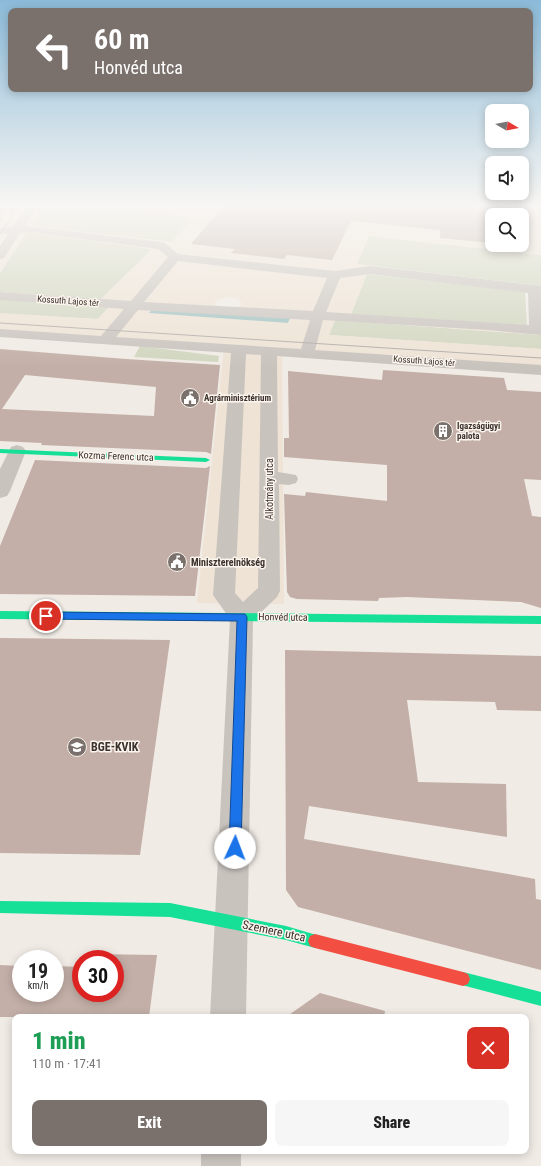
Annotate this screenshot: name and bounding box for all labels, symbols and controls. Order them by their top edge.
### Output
text: 60 m [94,23,150,56]
icon: left [28,24,80,76]
text: Honvéd utca [94,57,183,78]
north arrow [485,104,529,148]
map controls [485,104,529,252]
button: sound [485,156,529,200]
button: search [485,208,529,252]
street label: Kossuth Lajos tér [37,294,99,308]
street label: Kossuth Lajos tér [393,354,455,368]
public building icon: Agrárminisztérium [179,387,201,409]
place label: Agrárminisztérium [204,393,272,403]
building icon: Igazságügyi palota [432,420,454,442]
place label: Igazságügyi palota [457,421,500,441]
street label: Kozma Ferenc utca [78,449,154,463]
street label: Alkotmány utca [264,458,275,520]
public building icon: Miniszterelnökség [166,551,188,573]
place label: Miniszterelnökség [191,557,265,568]
pin [29,599,63,633]
icon: arrive [35,605,57,627]
street label: Honvéd utca [258,611,308,623]
school or university icon: BGE-KVIK [66,736,88,758]
place label: BGE-KVIK [91,740,139,754]
position arrow [214,827,256,869]
street label: Szemere utca [241,917,307,945]
speed limit sign: 30 [72,950,124,1002]
text: 19 [28,959,48,983]
text: km/h [28,980,48,991]
text: 1 min [32,1027,86,1055]
button: close [467,1027,509,1069]
text: 110 m · 17:41 [32,1056,102,1071]
button: Exit [32,1100,267,1146]
button: Share [275,1100,509,1146]

